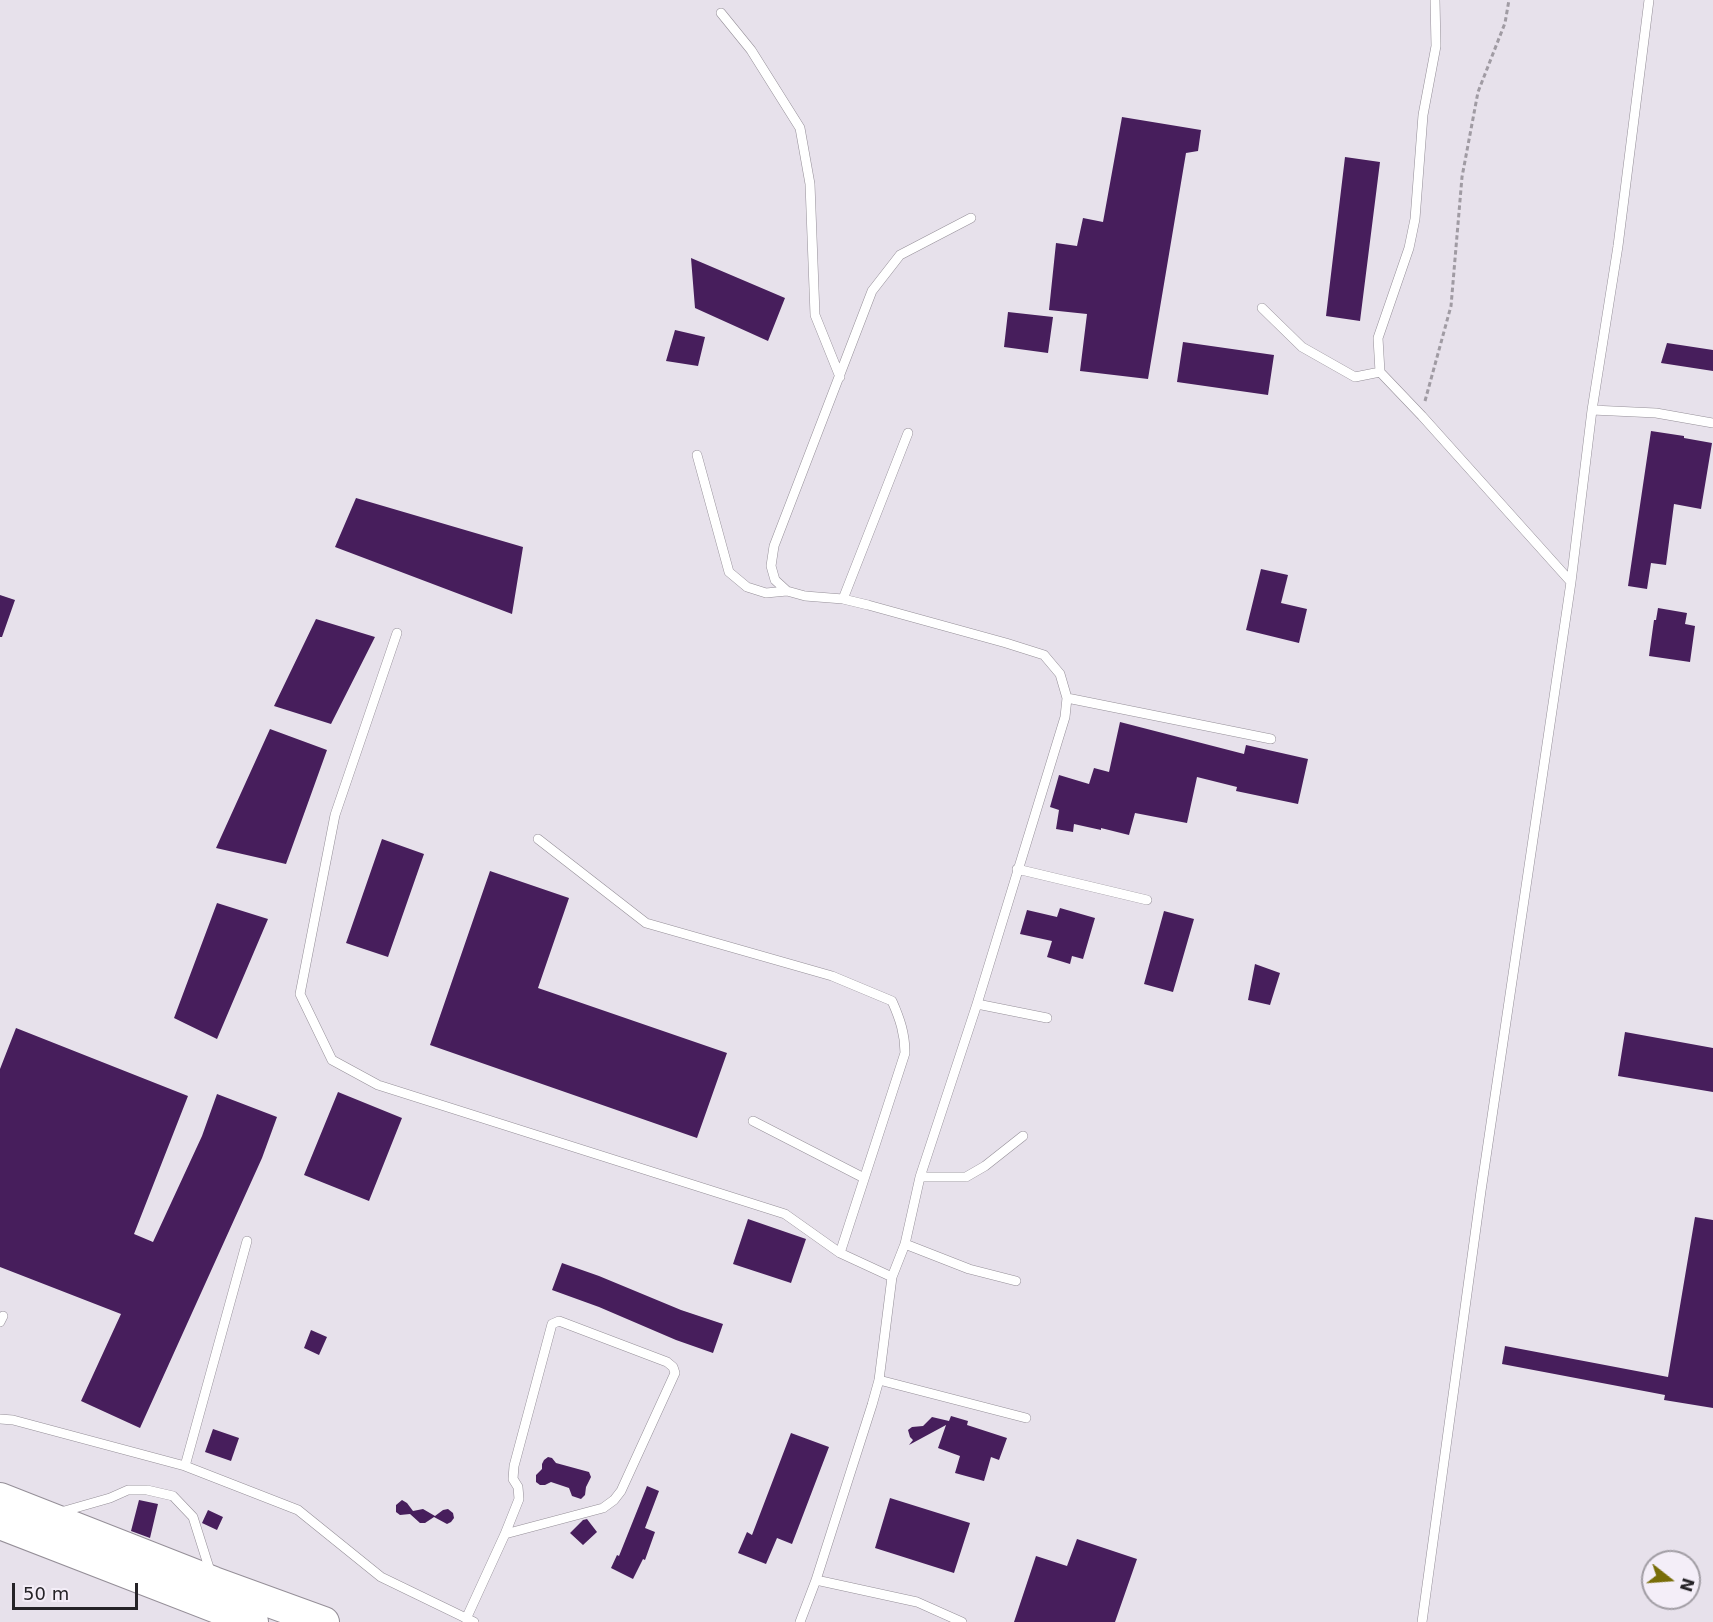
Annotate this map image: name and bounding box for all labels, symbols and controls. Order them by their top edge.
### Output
north arrow [1641,1550,1701,1610]
scale bar [15,1571,141,1609]
text: N [1676,1576,1698,1594]
text: 50 m [23,1583,69,1604]

